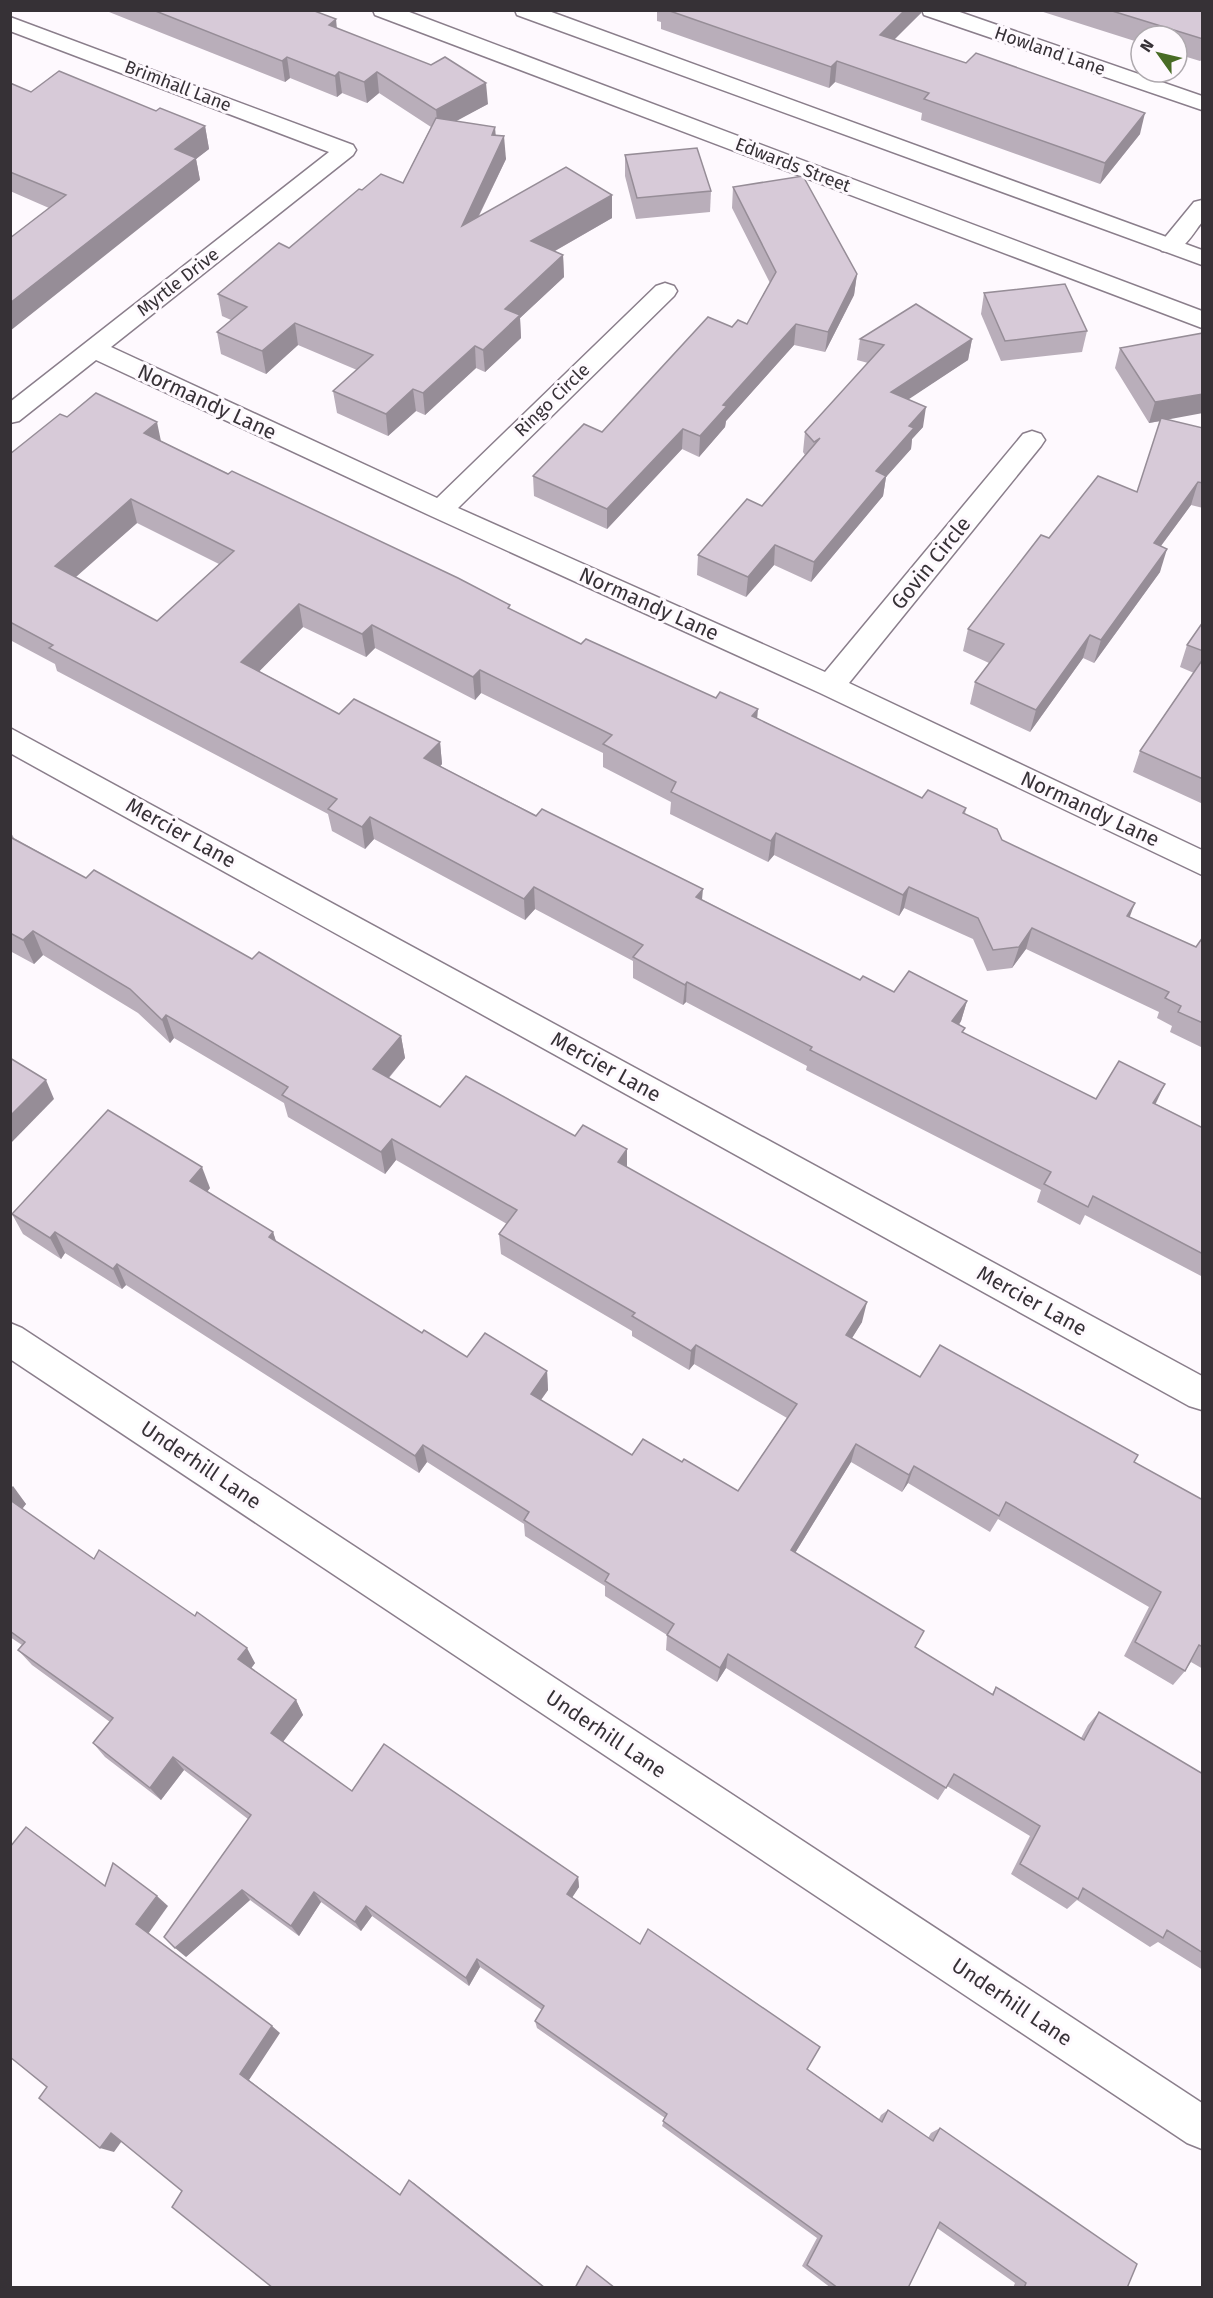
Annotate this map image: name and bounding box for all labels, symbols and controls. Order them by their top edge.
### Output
street label: Howland Lane [992,22,1108,80]
north arrow [1129,24,1189,84]
text: N [1136,36,1158,56]
street label: Brimhall Lane [121,56,235,116]
street label: Edwards Street [732,133,854,197]
street label: Myrtle Drive [133,243,223,321]
street label: Normandy Lane [133,358,281,446]
street label: Ringo Circle [510,359,594,441]
street label: Govin Circle [886,511,976,615]
street label: Normandy Lane [575,562,723,646]
street label: Normandy Lane [1016,765,1164,853]
street label: Mercier Lane [121,792,241,874]
street label: Mercier Lane [546,1026,666,1108]
street label: Mercier Lane [972,1260,1092,1342]
street label: Underhill Lane [136,1415,266,1515]
street label: Underhill Lane [541,1684,671,1784]
street label: Underhill Lane [947,1952,1077,2052]

